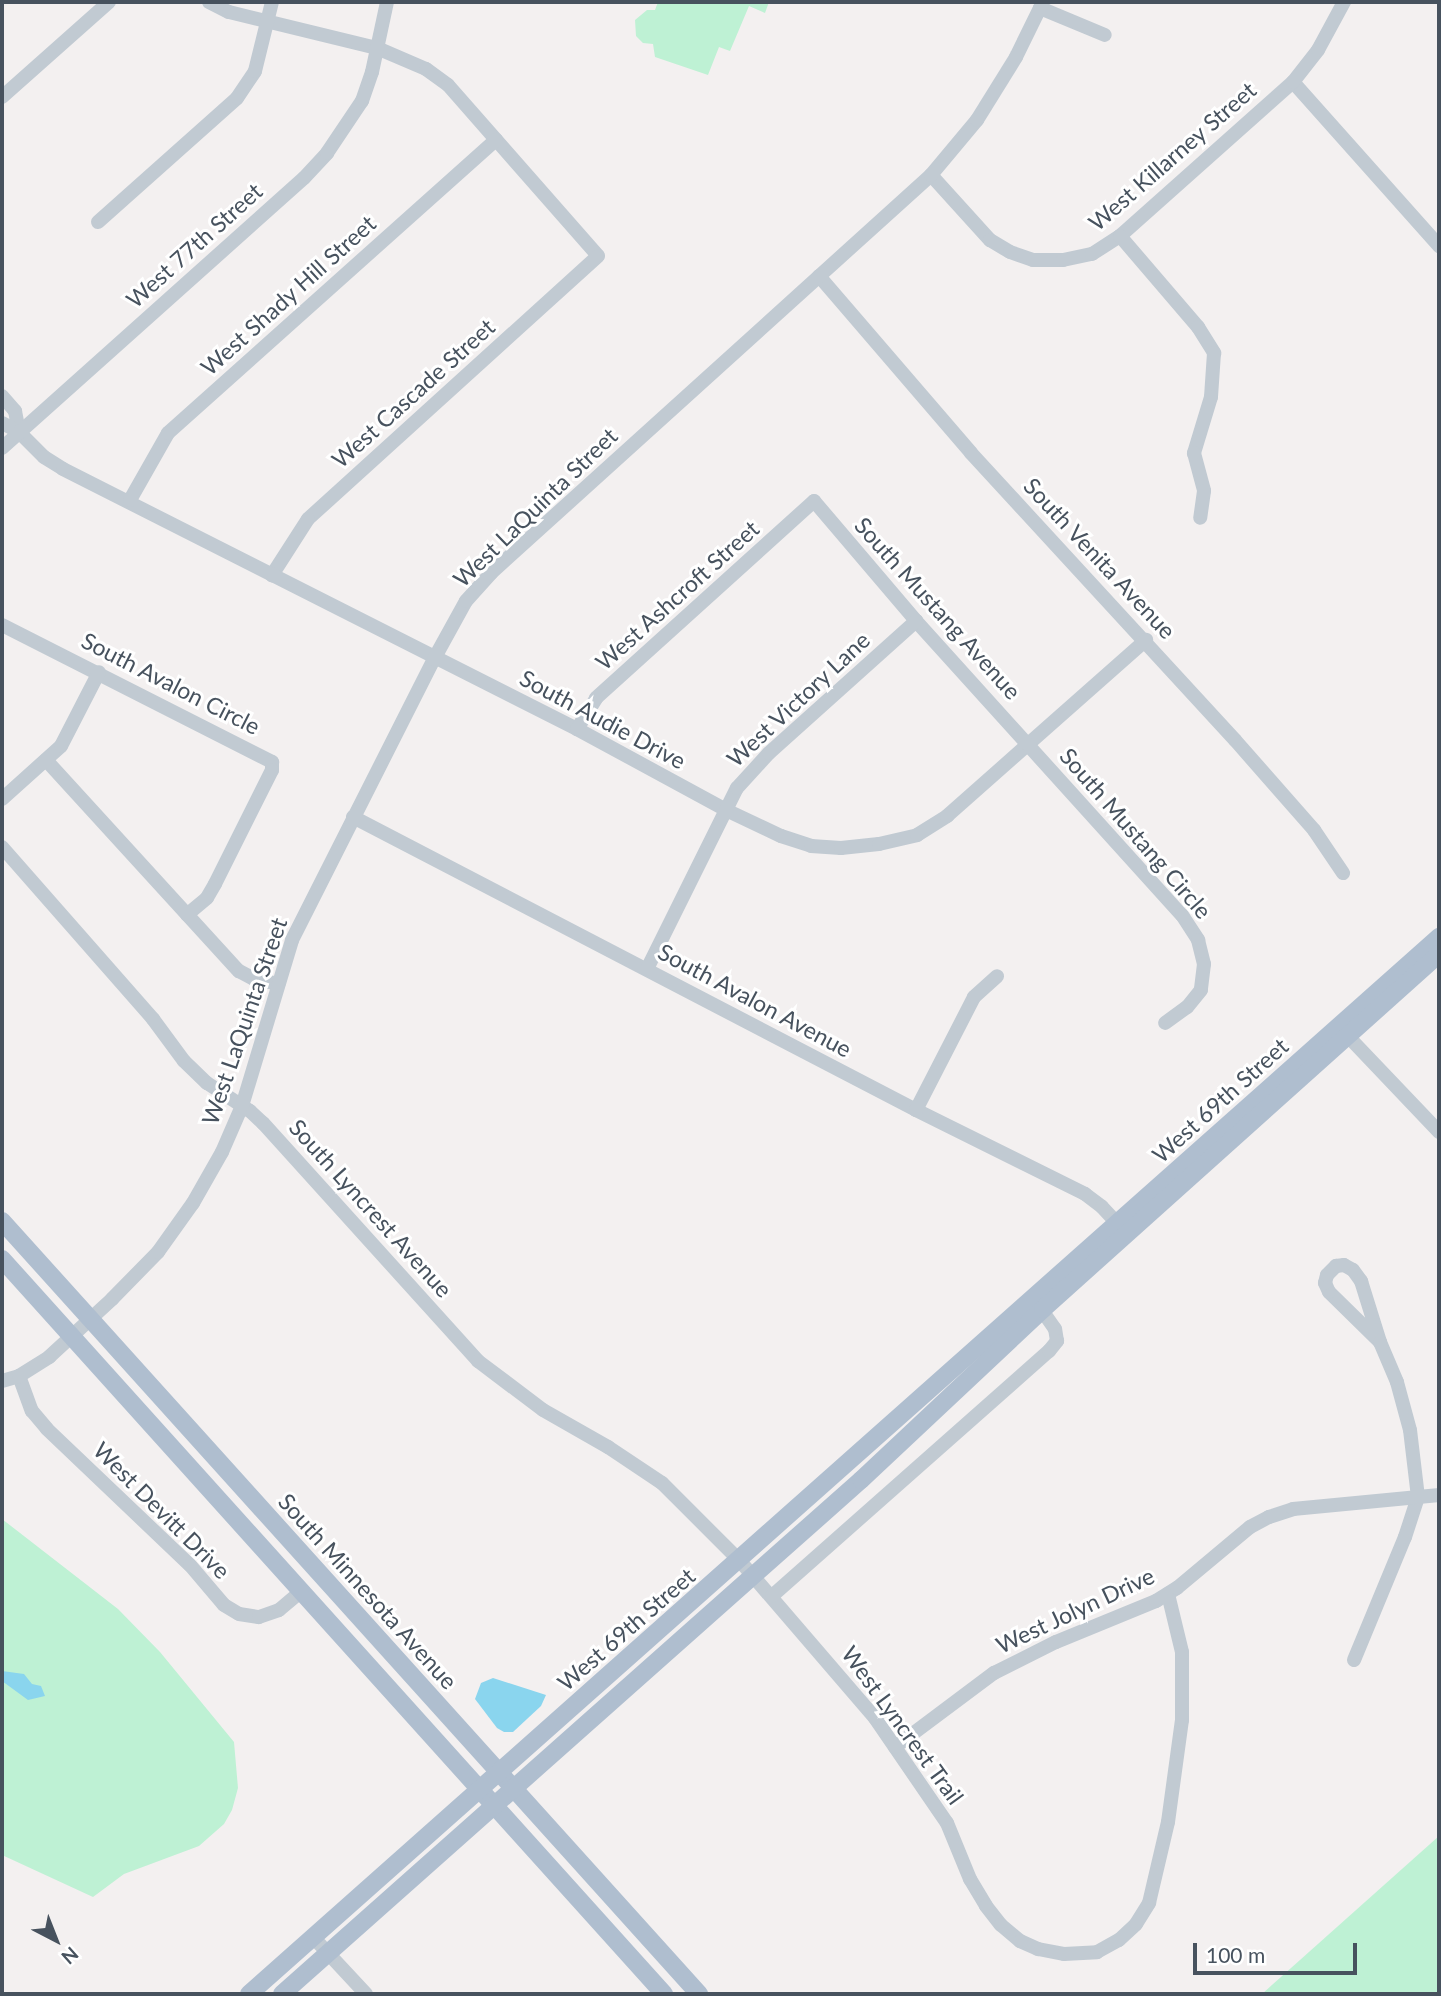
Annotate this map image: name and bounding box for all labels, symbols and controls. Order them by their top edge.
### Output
street label: West Killarney Street [1083,76,1261,236]
street label: West 77th Street [120,177,268,313]
street label: West Shady Hill Street [195,209,381,381]
street label: West Cascade Street [326,313,500,473]
street label: West LaQuinta Street [447,422,623,592]
street label: South Venita Avenue [1018,471,1182,645]
street label: South Mustang Avenue [849,511,1027,705]
street label: West Ashcroft Street [589,514,765,676]
street label: West Victory Lane [720,625,876,773]
street label: South Avalon Circle [77,626,265,740]
street label: South Audie Drive [515,663,691,775]
street label: South Mustang Circle [1054,742,1218,924]
street label: West LaQuinta Street [196,914,292,1128]
street label: South Avalon Avenue [653,937,857,1063]
street label: West 69th Street [1146,1032,1294,1168]
street label: South Lyncrest Avenue [284,1113,458,1303]
street label: West Devitt Drive [88,1436,236,1584]
street label: South Minnesota Avenue [273,1487,463,1695]
street label: West Jolyn Drive [991,1561,1159,1659]
street label: West 69th Street [552,1562,700,1696]
street label: West Lyncrest Trail [836,1640,970,1810]
north arrow [21,1905,91,1975]
scale bar [1196,1930,1360,1974]
text: 100 m [1206,1942,1265,1967]
text: N [57,1943,84,1969]

